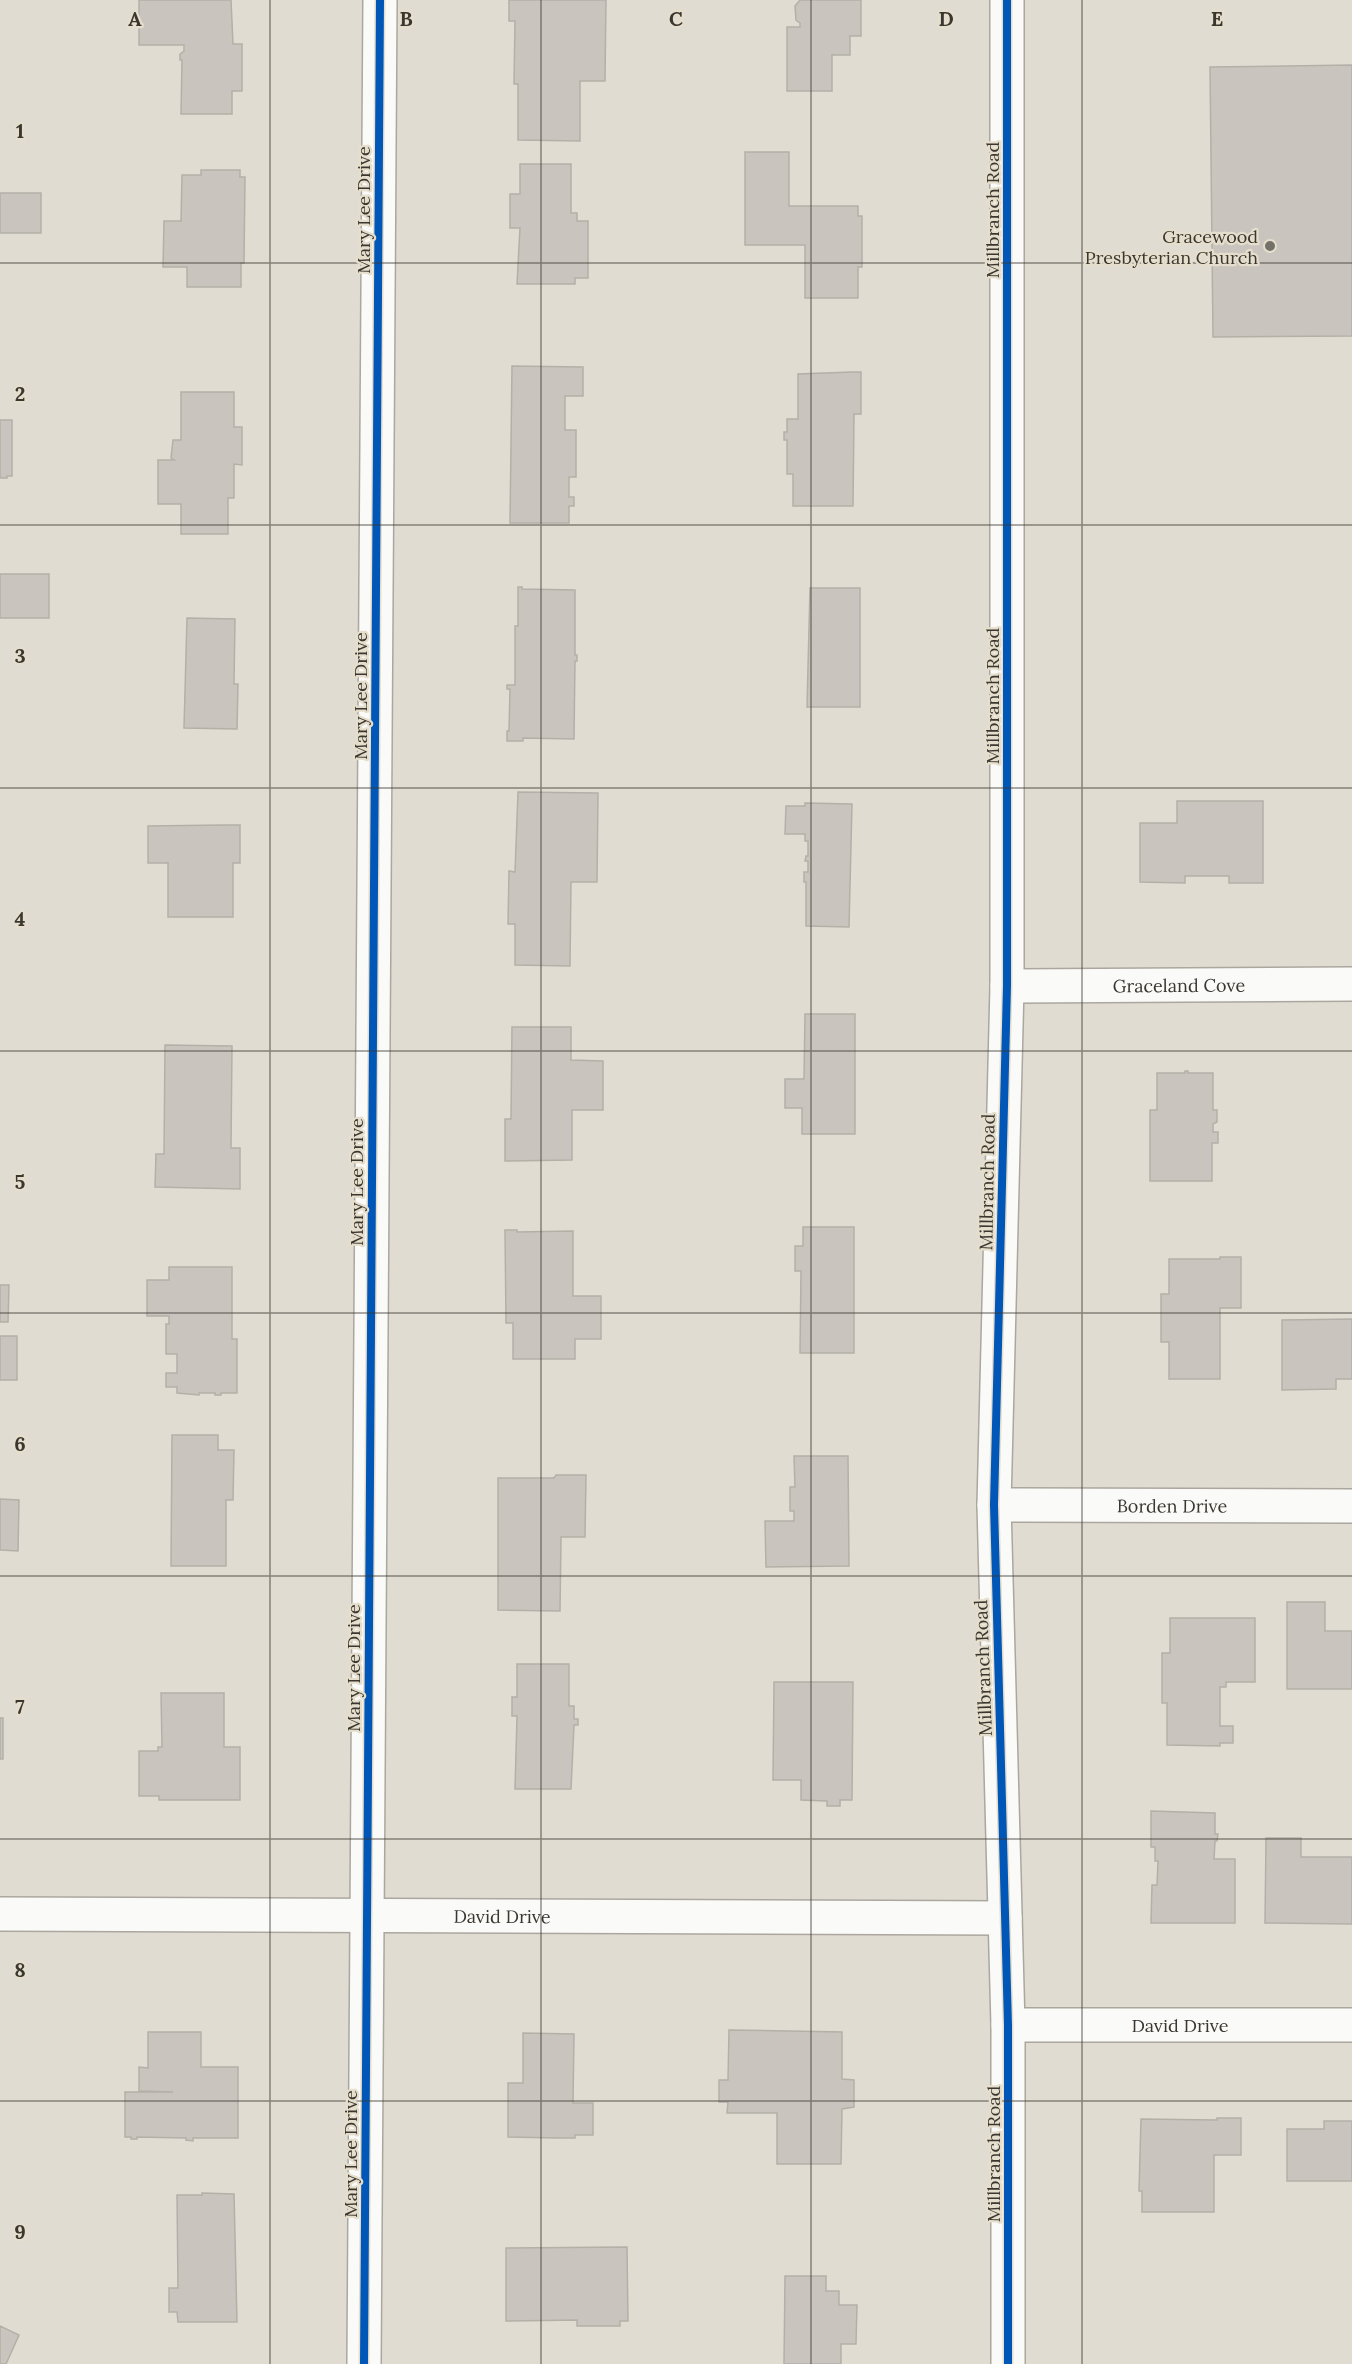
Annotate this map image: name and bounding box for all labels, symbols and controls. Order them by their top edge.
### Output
text: A [128,6,142,31]
text: B [399,6,413,31]
text: C [669,6,683,31]
text: D [938,6,954,31]
text: E [1211,6,1223,31]
text: 1 [16,118,24,143]
street label: Millbranch Road [981,141,1004,278]
street label: Mary Lee Drive [352,146,375,274]
place label: Gracewood Presbyterian Church [1085,225,1258,269]
marker: Gracewood Presbyterian Church [1263,239,1277,253]
text: 2 [15,381,25,406]
street label: Millbranch Road [981,627,1004,764]
street label: Mary Lee Drive [349,632,372,760]
text: 3 [14,643,26,668]
text: 4 [15,906,26,931]
street label: Graceland Cove [1113,973,1245,997]
street label: Millbranch Road [974,1113,1000,1250]
street label: Mary Lee Drive [345,1118,368,1246]
text: 5 [15,1169,26,1194]
text: 6 [14,1431,26,1456]
street label: Borden Drive [1117,1494,1228,1517]
street label: Millbranch Road [969,1599,997,1737]
street label: Mary Lee Drive [342,1604,365,1732]
text: 7 [15,1694,25,1719]
street label: David Drive [453,1904,551,1928]
text: 8 [14,1957,26,1982]
street label: David Drive [1131,2014,1229,2037]
street label: Millbranch Road [982,2085,1005,2222]
street label: Mary Lee Drive [339,2090,362,2218]
text: 9 [14,2219,26,2244]

